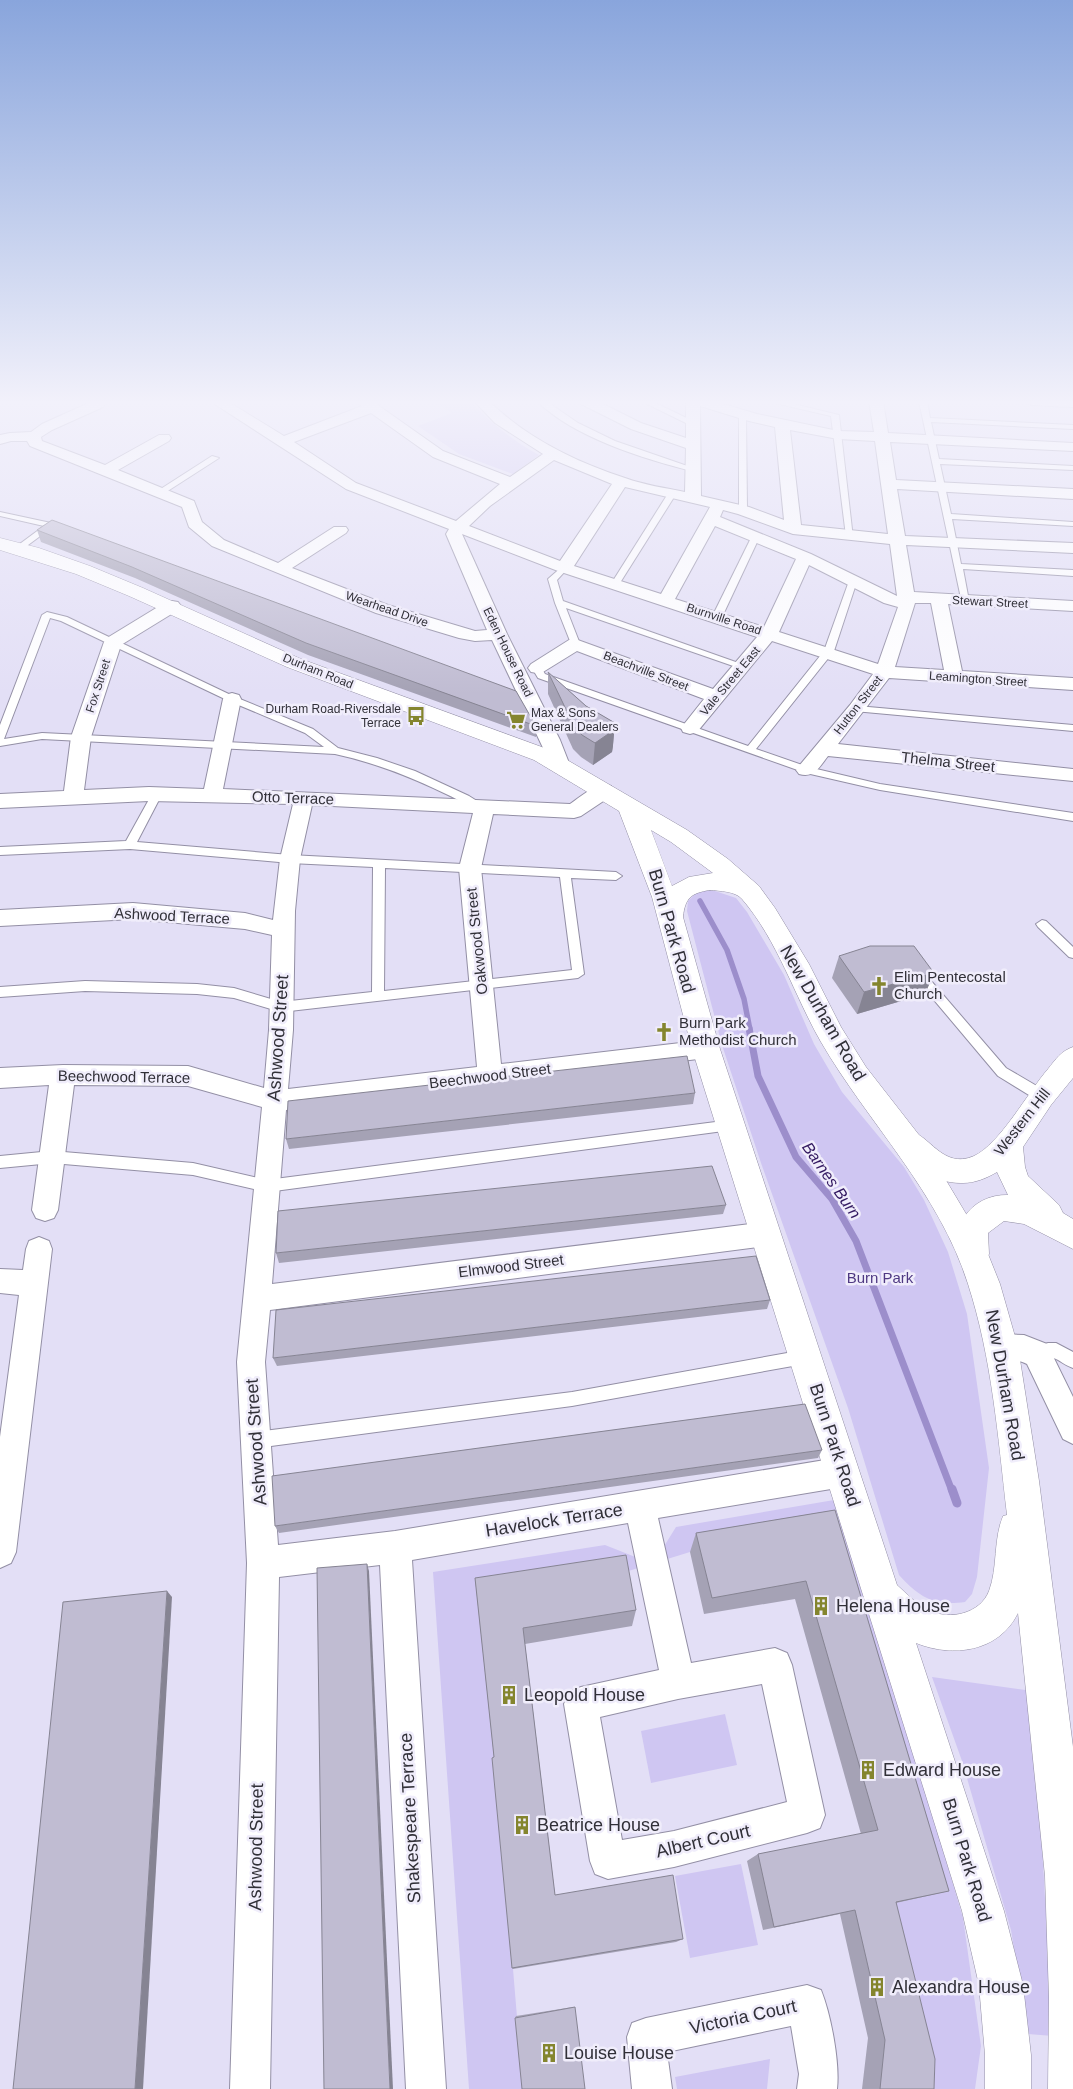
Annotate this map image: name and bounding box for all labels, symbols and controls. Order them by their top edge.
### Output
street label: Wearhead Drive [344,588,430,630]
street label: Stewart Street [952,593,1029,611]
street label: Burnville Road [685,600,763,638]
street label: Eden House Road [480,605,536,699]
street label: Vale Street East [697,643,763,718]
street label: Beachville Street [601,648,691,694]
street label: Durham Road [281,651,355,691]
street label: Fox Street [83,657,113,714]
street label: Leamington Street [929,669,1028,689]
street label: Hutton Street [831,672,886,737]
place label: Durham Road-Riversdale Terrace [266,702,401,730]
bus stop icon: Durham Road-Riversdale Terrace [405,705,427,727]
place label: Max & Sons General Dealers [531,706,618,734]
supermarket icon: Max & Sons General Dealers [505,709,527,731]
street label: Thelma Street [900,748,997,775]
street label: Otto Terrace [252,788,334,807]
street label: Burn Park Road [645,867,699,995]
street label: Oakwood Street [462,886,491,995]
street label: Ashwood Terrace [114,904,230,927]
street label: New Durham Road [776,942,870,1084]
place label: Elim Pentecostal Church [894,968,1006,1002]
street label: Ashwood Street [264,974,292,1102]
church icon: Elim Pentecostal Church [868,975,890,997]
place label: Burn Park Methodist Church [679,1014,797,1048]
church icon: Burn Park Methodist Church [653,1021,675,1043]
street label: Beechwood Street [428,1059,553,1091]
street label: Beechwood Terrace [58,1067,190,1086]
street label: Western Hill [990,1085,1053,1159]
water label: Barnes Burn [799,1139,864,1222]
street label: Elmwood Street [457,1251,565,1280]
park label: Burn Park [847,1269,914,1286]
street label: New Durham Road [982,1308,1028,1462]
street label: Ashwood Street [242,1378,270,1506]
street label: Burn Park Road [806,1381,864,1509]
street label: Havelock Terrace [484,1499,624,1541]
building icon: Helena House [810,1595,832,1617]
place label: Helena House [836,1596,950,1616]
building icon: Leopold House [498,1684,520,1706]
place label: Leopold House [524,1685,645,1705]
street label: Shakespeare Terrace [396,1732,424,1904]
building icon: Edward House [857,1759,879,1781]
place label: Edward House [883,1760,1001,1780]
street label: Ashwood Street [245,1783,267,1911]
street label: Burn Park Road [939,1796,995,1924]
building icon: Beatrice House [511,1814,533,1836]
place label: Beatrice House [537,1815,660,1835]
street label: Albert Court [654,1820,752,1862]
building icon: Alexandra House [866,1976,888,1998]
place label: Alexandra House [892,1977,1030,1997]
street label: Victoria Court [688,1996,798,2038]
building icon: Louise House [538,2042,560,2064]
place label: Louise House [564,2043,674,2063]

